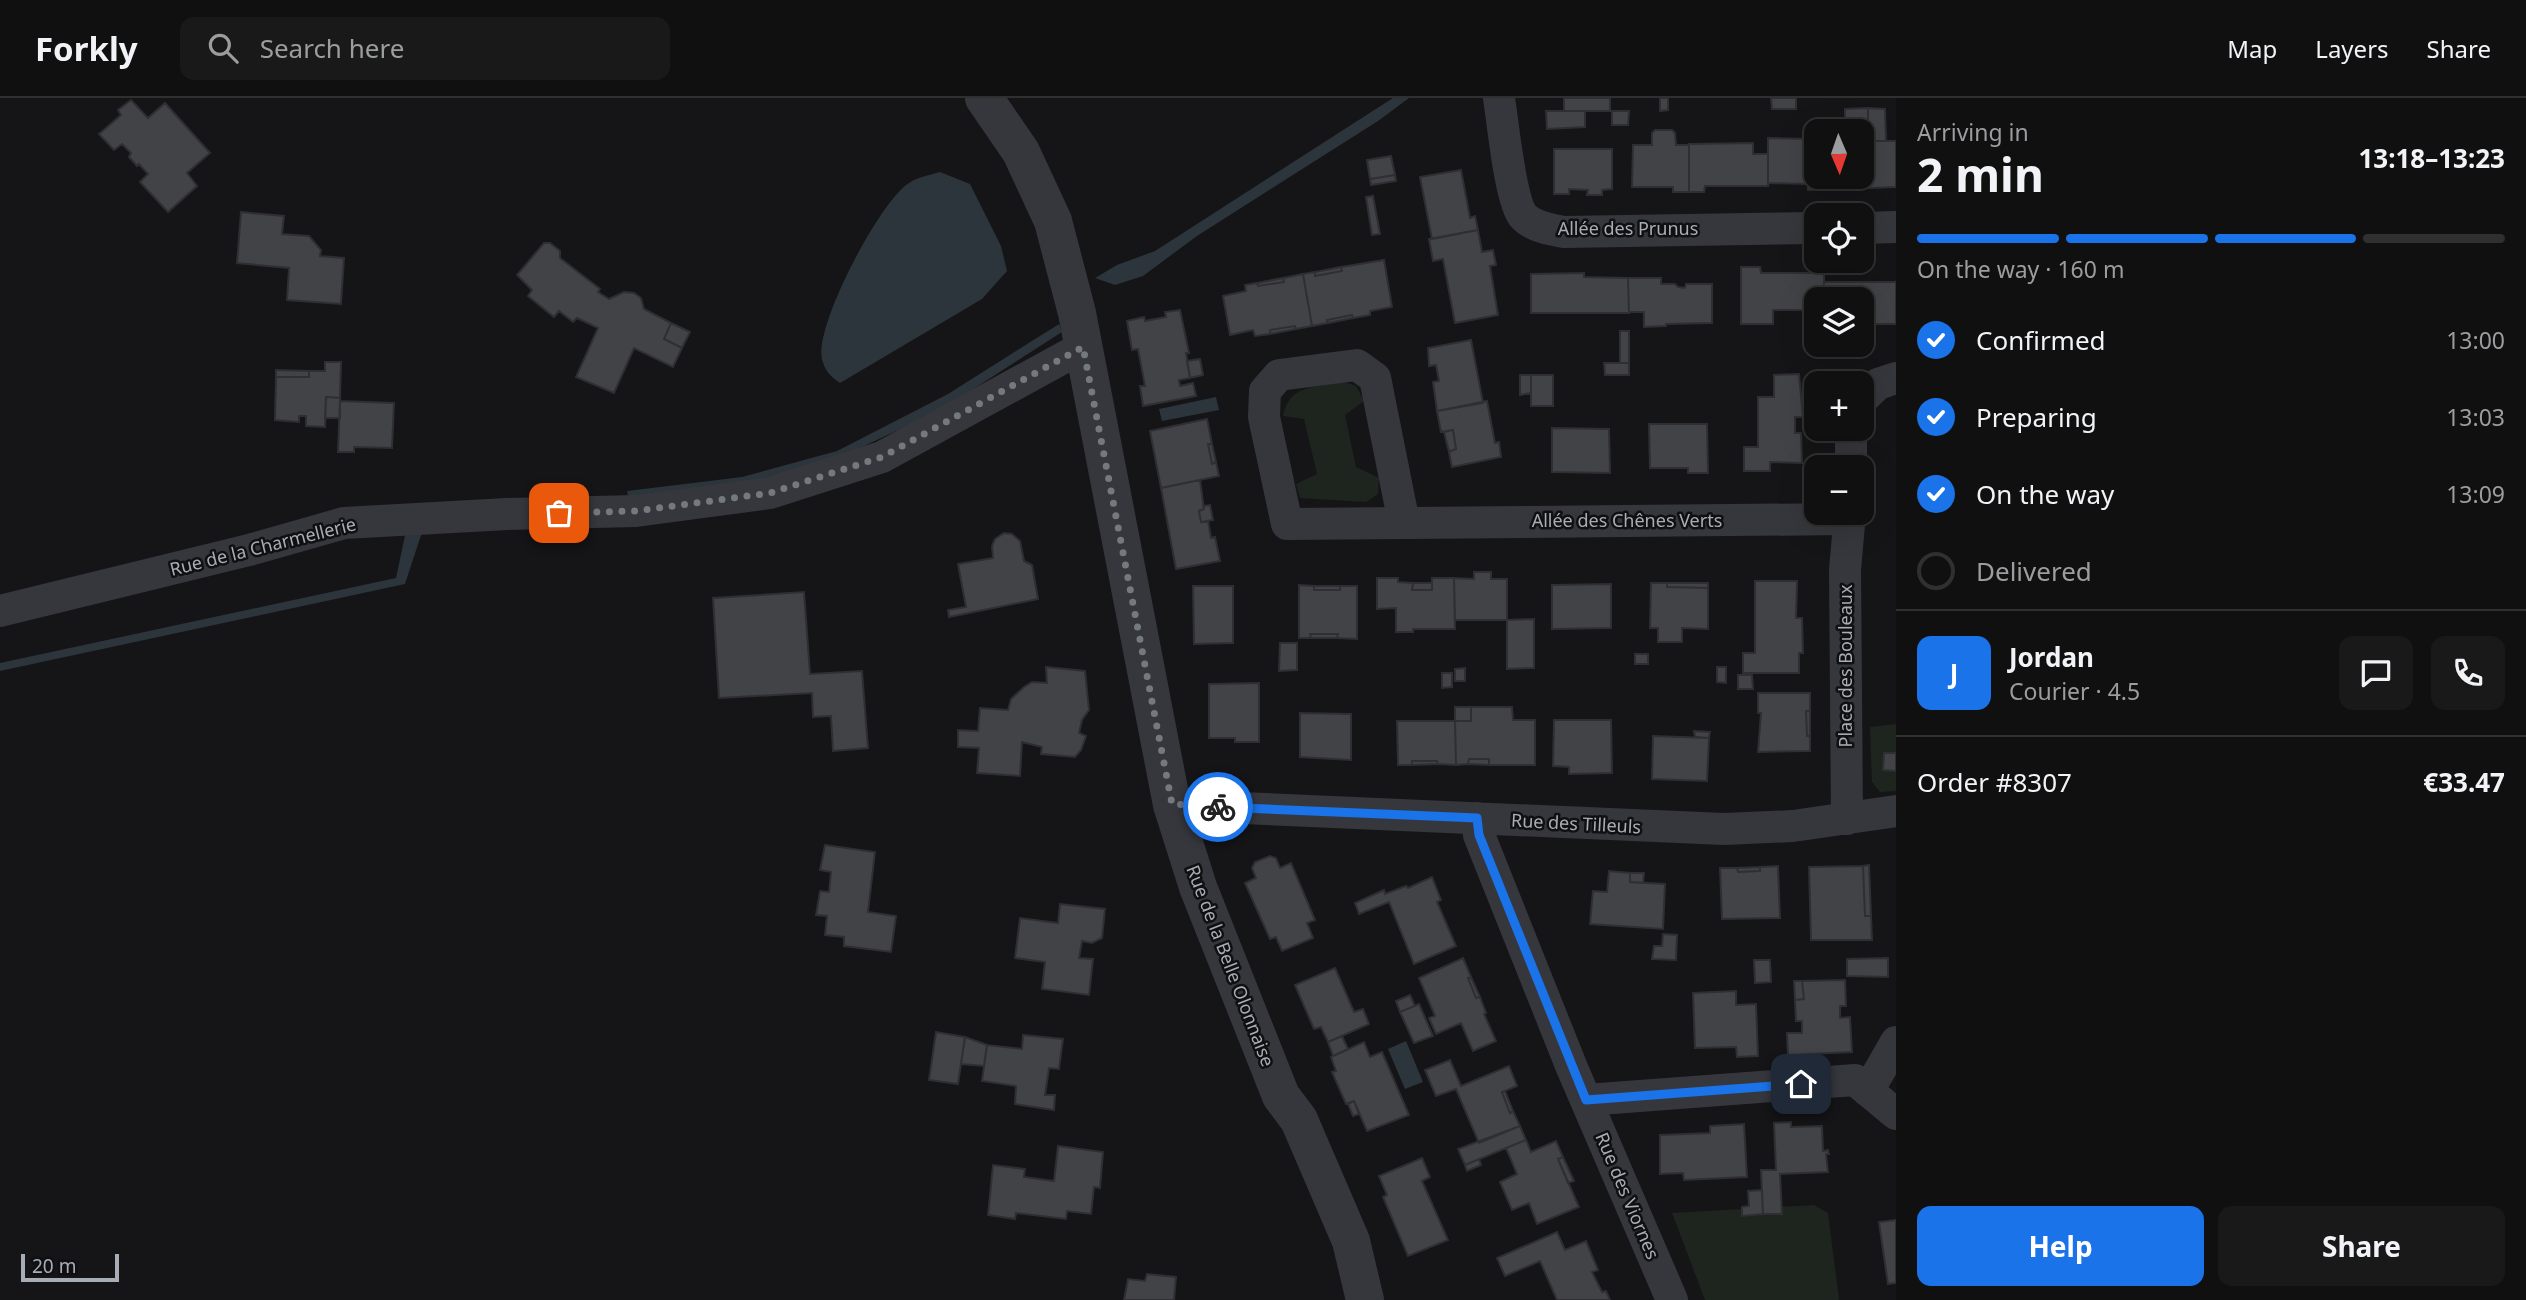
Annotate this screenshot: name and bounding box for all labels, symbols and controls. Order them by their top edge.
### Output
search box [180,17,670,80]
text: Forkly [35,26,138,71]
icon: search [204,29,242,67]
text: Search here [260,30,404,66]
text: Map [2227,32,2277,65]
text: Layers [2315,32,2389,65]
text: Share [2427,32,2491,65]
text: Arriving in [1917,116,2029,148]
north arrow [1804,119,1874,189]
map controls [1804,119,1874,525]
text: 13:18–13:23 [2358,140,2505,176]
text: 2 min [1917,143,2044,205]
button: locate [1804,203,1874,273]
street label: Allée des Prunus [1558,216,1698,240]
text: On the way · 160 m [1917,253,2124,285]
button: layers [1804,287,1874,357]
icon: check [1917,321,1955,359]
text: Confirmed [1976,322,2106,358]
text: 13:00 [2446,324,2505,356]
button: + [1804,371,1874,441]
icon: check [1917,398,1955,436]
text: Preparing [1976,399,2097,435]
text: 13:03 [2446,401,2505,433]
button: − [1804,455,1874,525]
icon: check [1917,475,1955,513]
text: On the way [1976,476,2114,512]
text: 13:09 [2446,478,2505,510]
pin [529,483,589,543]
icon: bag [540,494,578,532]
street label: Allée des Chênes Verts [1532,508,1722,532]
street label: Rue de la Charmellerie [167,511,358,581]
text: Delivered [1976,553,2092,589]
street label: Place des Bouleaux [1833,584,1857,747]
button: chat [2339,636,2413,710]
button: phone [2431,636,2505,710]
text: Jordan [2009,639,2094,675]
text: J [1950,655,1958,691]
text: Courier · 4.5 [2009,675,2140,707]
text: Order #8307 [1917,764,2072,800]
text: €33.47 [2423,764,2505,800]
courier [1183,772,1253,842]
icon: bike [1199,788,1237,826]
street label: Rue des Tilleuls [1510,808,1642,838]
street label: Rue de la Belle Olonnaise [1181,862,1280,1070]
pin [1771,1054,1831,1114]
icon: home [1782,1065,1820,1103]
street label: Rue des Viornes [1590,1129,1665,1263]
button: Help [1917,1206,2204,1286]
button: Share [2218,1206,2505,1286]
scale bar [21,1251,119,1283]
text: 20 m [32,1253,76,1279]

